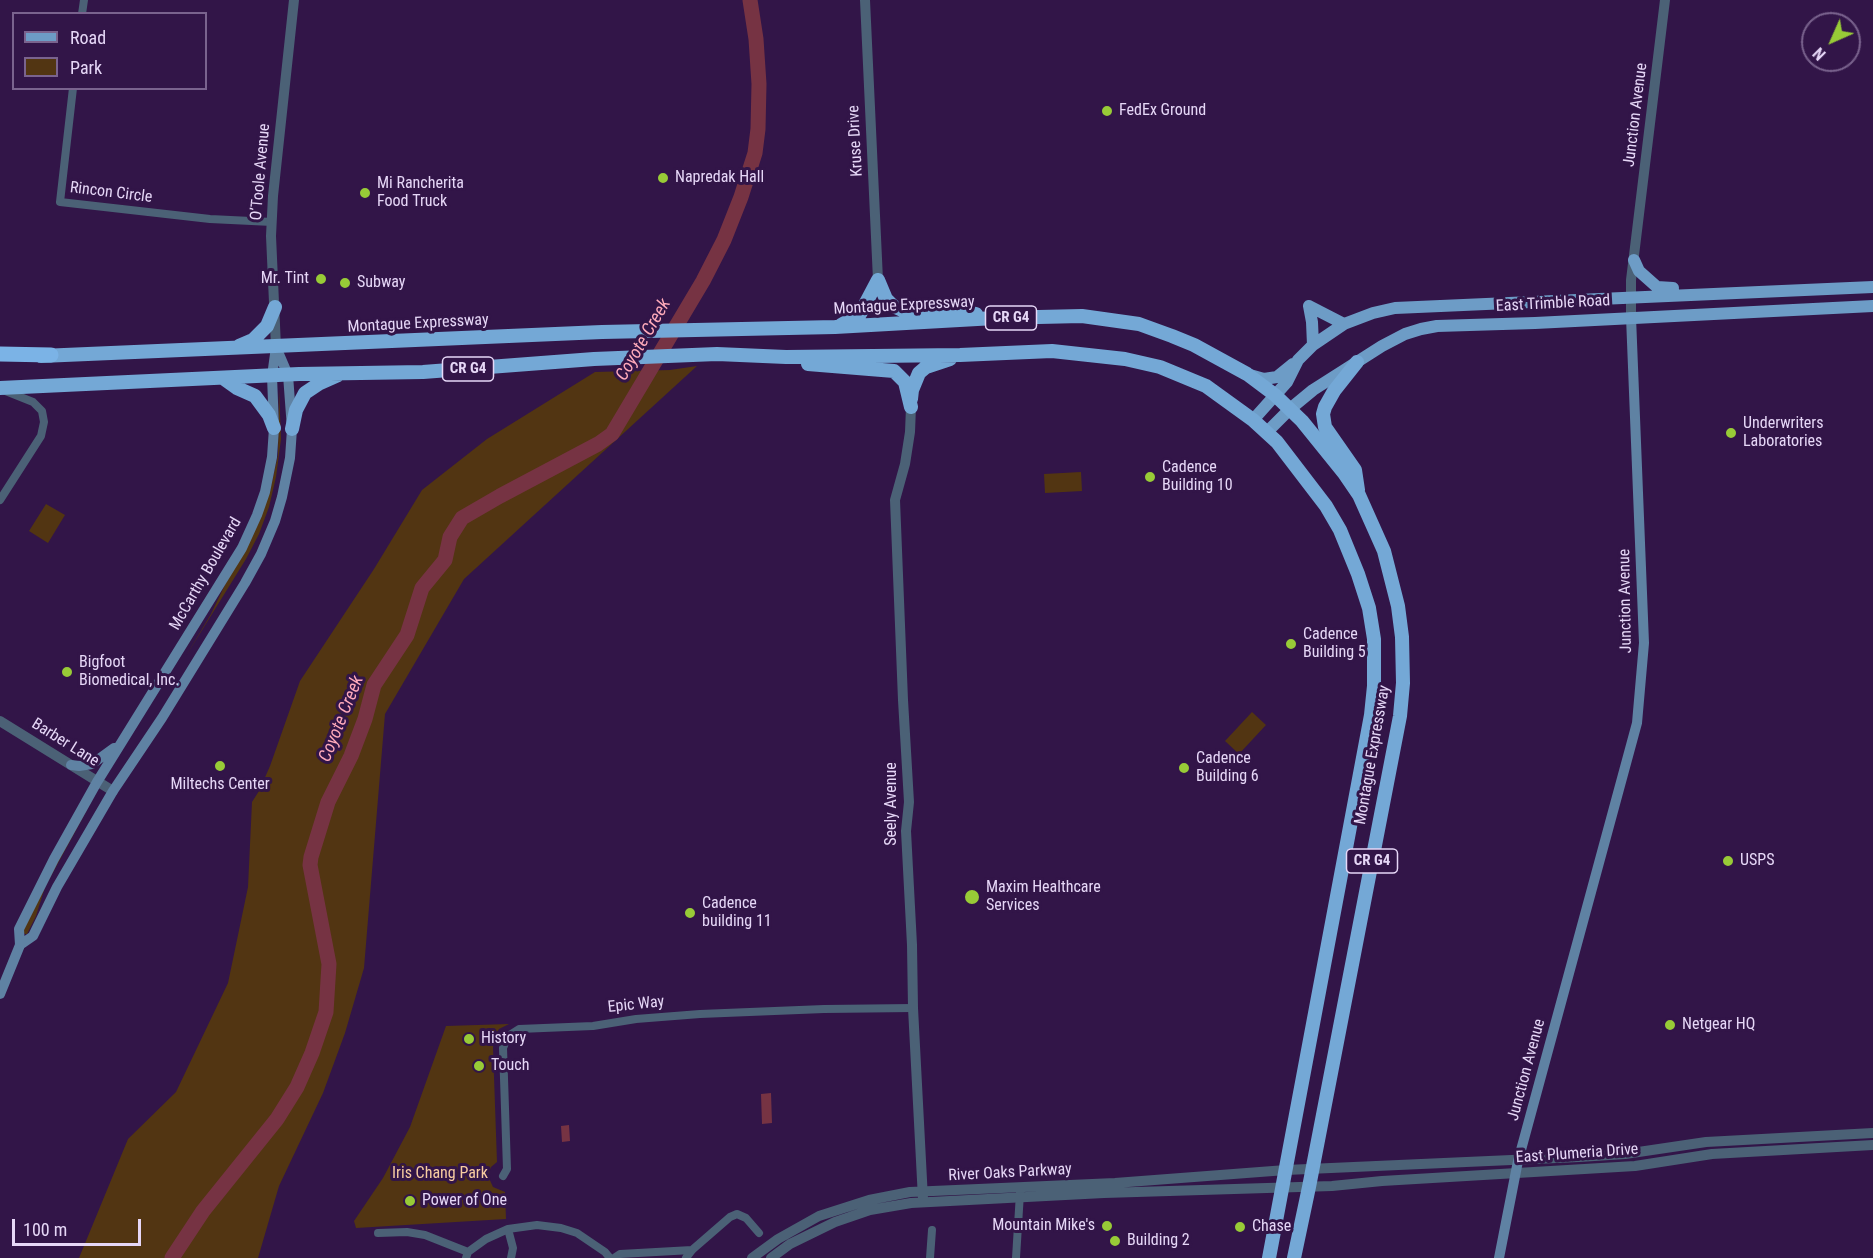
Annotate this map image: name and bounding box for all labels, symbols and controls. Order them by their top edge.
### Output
legend [12,12,207,90]
north arrow [1801,12,1861,72]
text: Road [70,27,106,48]
text: N [1809,43,1830,64]
text: Park [70,57,102,78]
street label: Junction Avenue [1620,62,1652,168]
place label: FedEx Ground [1119,101,1206,121]
marker: FedEx Ground [1100,104,1114,118]
street label: Kruse Drive [845,105,867,177]
street label: O’Toole Avenue [247,123,275,221]
place label: Napredak Hall [675,168,764,188]
marker: Napredak Hall [656,171,670,185]
place label: Mi Rancherita Food Truck [377,174,464,212]
street label: Rincon Circle [69,178,153,208]
marker: Mi Rancherita Food Truck [358,186,372,200]
place label: Mr. Tint [261,269,309,289]
marker: Mr. Tint [314,272,328,286]
place label: Subway [357,273,406,293]
marker: Subway [338,276,352,290]
street label: East Trimble Road [1495,291,1611,317]
street label: Montague Expressway [833,293,975,319]
water label: Coyote Creek [612,295,676,385]
road number: CR G4 [986,306,1036,330]
street label: Montague Expressway [347,311,489,337]
road number: CR G4 [442,357,494,381]
place label: Underwriters Laboratories [1743,414,1824,452]
marker: Underwriters Laboratories [1724,426,1738,440]
place label: Cadence Building 10 [1162,458,1233,496]
marker: Cadence Building 10 [1143,470,1157,484]
street label: McCarthy Boulevard [166,514,246,634]
street label: Junction Avenue [1615,549,1637,653]
place label: Cadence Building 5 [1303,625,1366,663]
marker: Cadence Building 5 [1284,637,1298,651]
place label: Bigfoot Biomedical, Inc. [79,653,180,691]
marker: Bigfoot Biomedical, Inc. [60,665,74,679]
water label: Coyote Creek [315,673,369,765]
street label: Montague Expressway [1351,684,1395,826]
street label: Barber Lane [28,715,102,771]
place label: Cadence Building 6 [1196,749,1259,787]
marker: Miltechs Center [213,759,227,773]
marker: Cadence Building 6 [1177,761,1191,775]
street label: Seely Avenue [882,762,902,846]
place label: Miltechs Center [170,775,270,795]
road number: CR G4 [1346,849,1398,873]
place label: USPS [1740,851,1774,871]
marker: USPS [1721,854,1735,868]
place label: Maxim Healthcare Services [986,878,1101,916]
marker: Maxim Healthcare Services [963,888,981,906]
place label: Cadence building 11 [702,894,772,932]
marker: Cadence building 11 [683,906,697,920]
street label: Epic Way [607,992,665,1018]
place label: Netgear HQ [1682,1015,1755,1035]
street label: Junction Avenue [1504,1017,1550,1123]
marker: Netgear HQ [1663,1018,1677,1032]
place label: History [481,1029,526,1049]
marker: History [462,1032,476,1046]
place label: Touch [491,1056,529,1076]
marker: Touch [472,1059,486,1073]
street label: East Plumeria Drive [1515,1140,1639,1168]
street label: River Oaks Parkway [948,1160,1072,1186]
park label: Iris Chang Park [392,1164,488,1184]
place label: Power of One [422,1191,507,1211]
marker: Power of One [403,1194,417,1208]
scale bar [15,1207,144,1245]
place label: Mountain Mike's [992,1216,1095,1236]
place label: Chase [1252,1217,1291,1237]
text: 100 m [23,1219,67,1240]
marker: Mountain Mike's [1100,1219,1114,1233]
marker: Chase [1233,1220,1247,1234]
place label: Building 2 [1127,1231,1190,1251]
marker: Building 2 [1108,1234,1122,1248]

